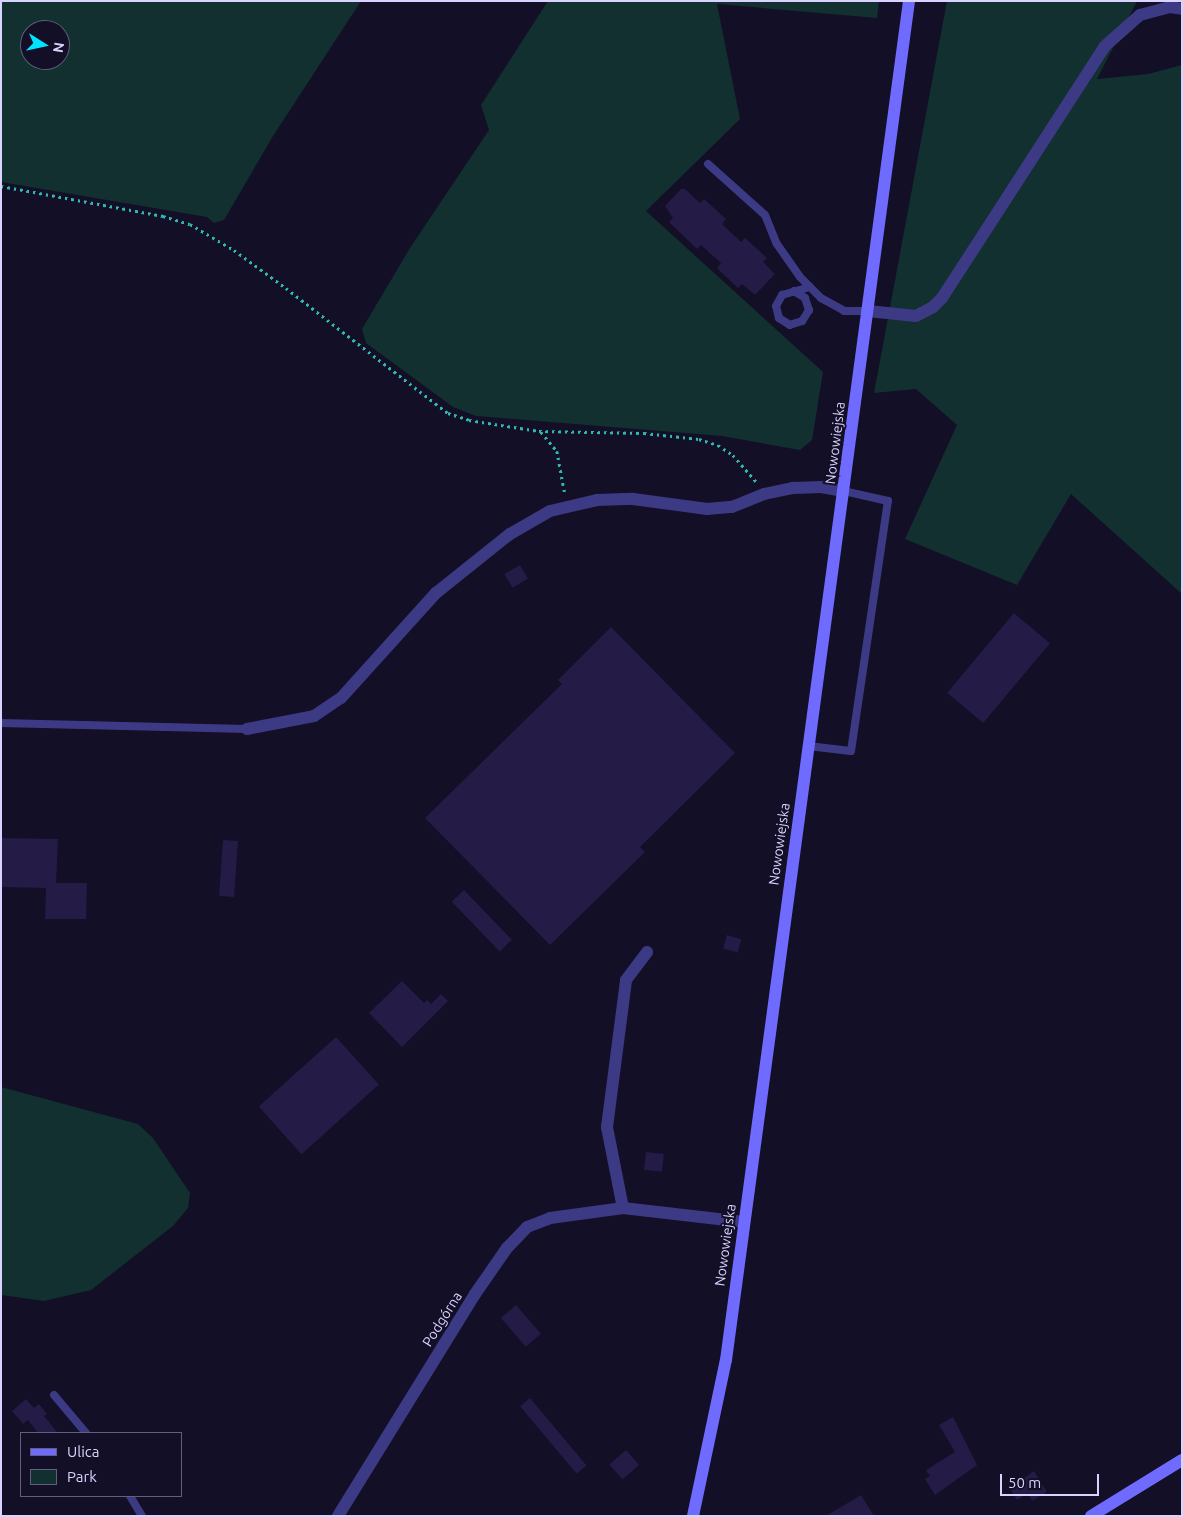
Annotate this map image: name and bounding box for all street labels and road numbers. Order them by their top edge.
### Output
street label: Nowowiejska [822,401,848,485]
street label: Nowowiejska [765,802,793,886]
street label: Nowowiejska [711,1203,739,1287]
street label: Podgórna [419,1289,465,1349]

